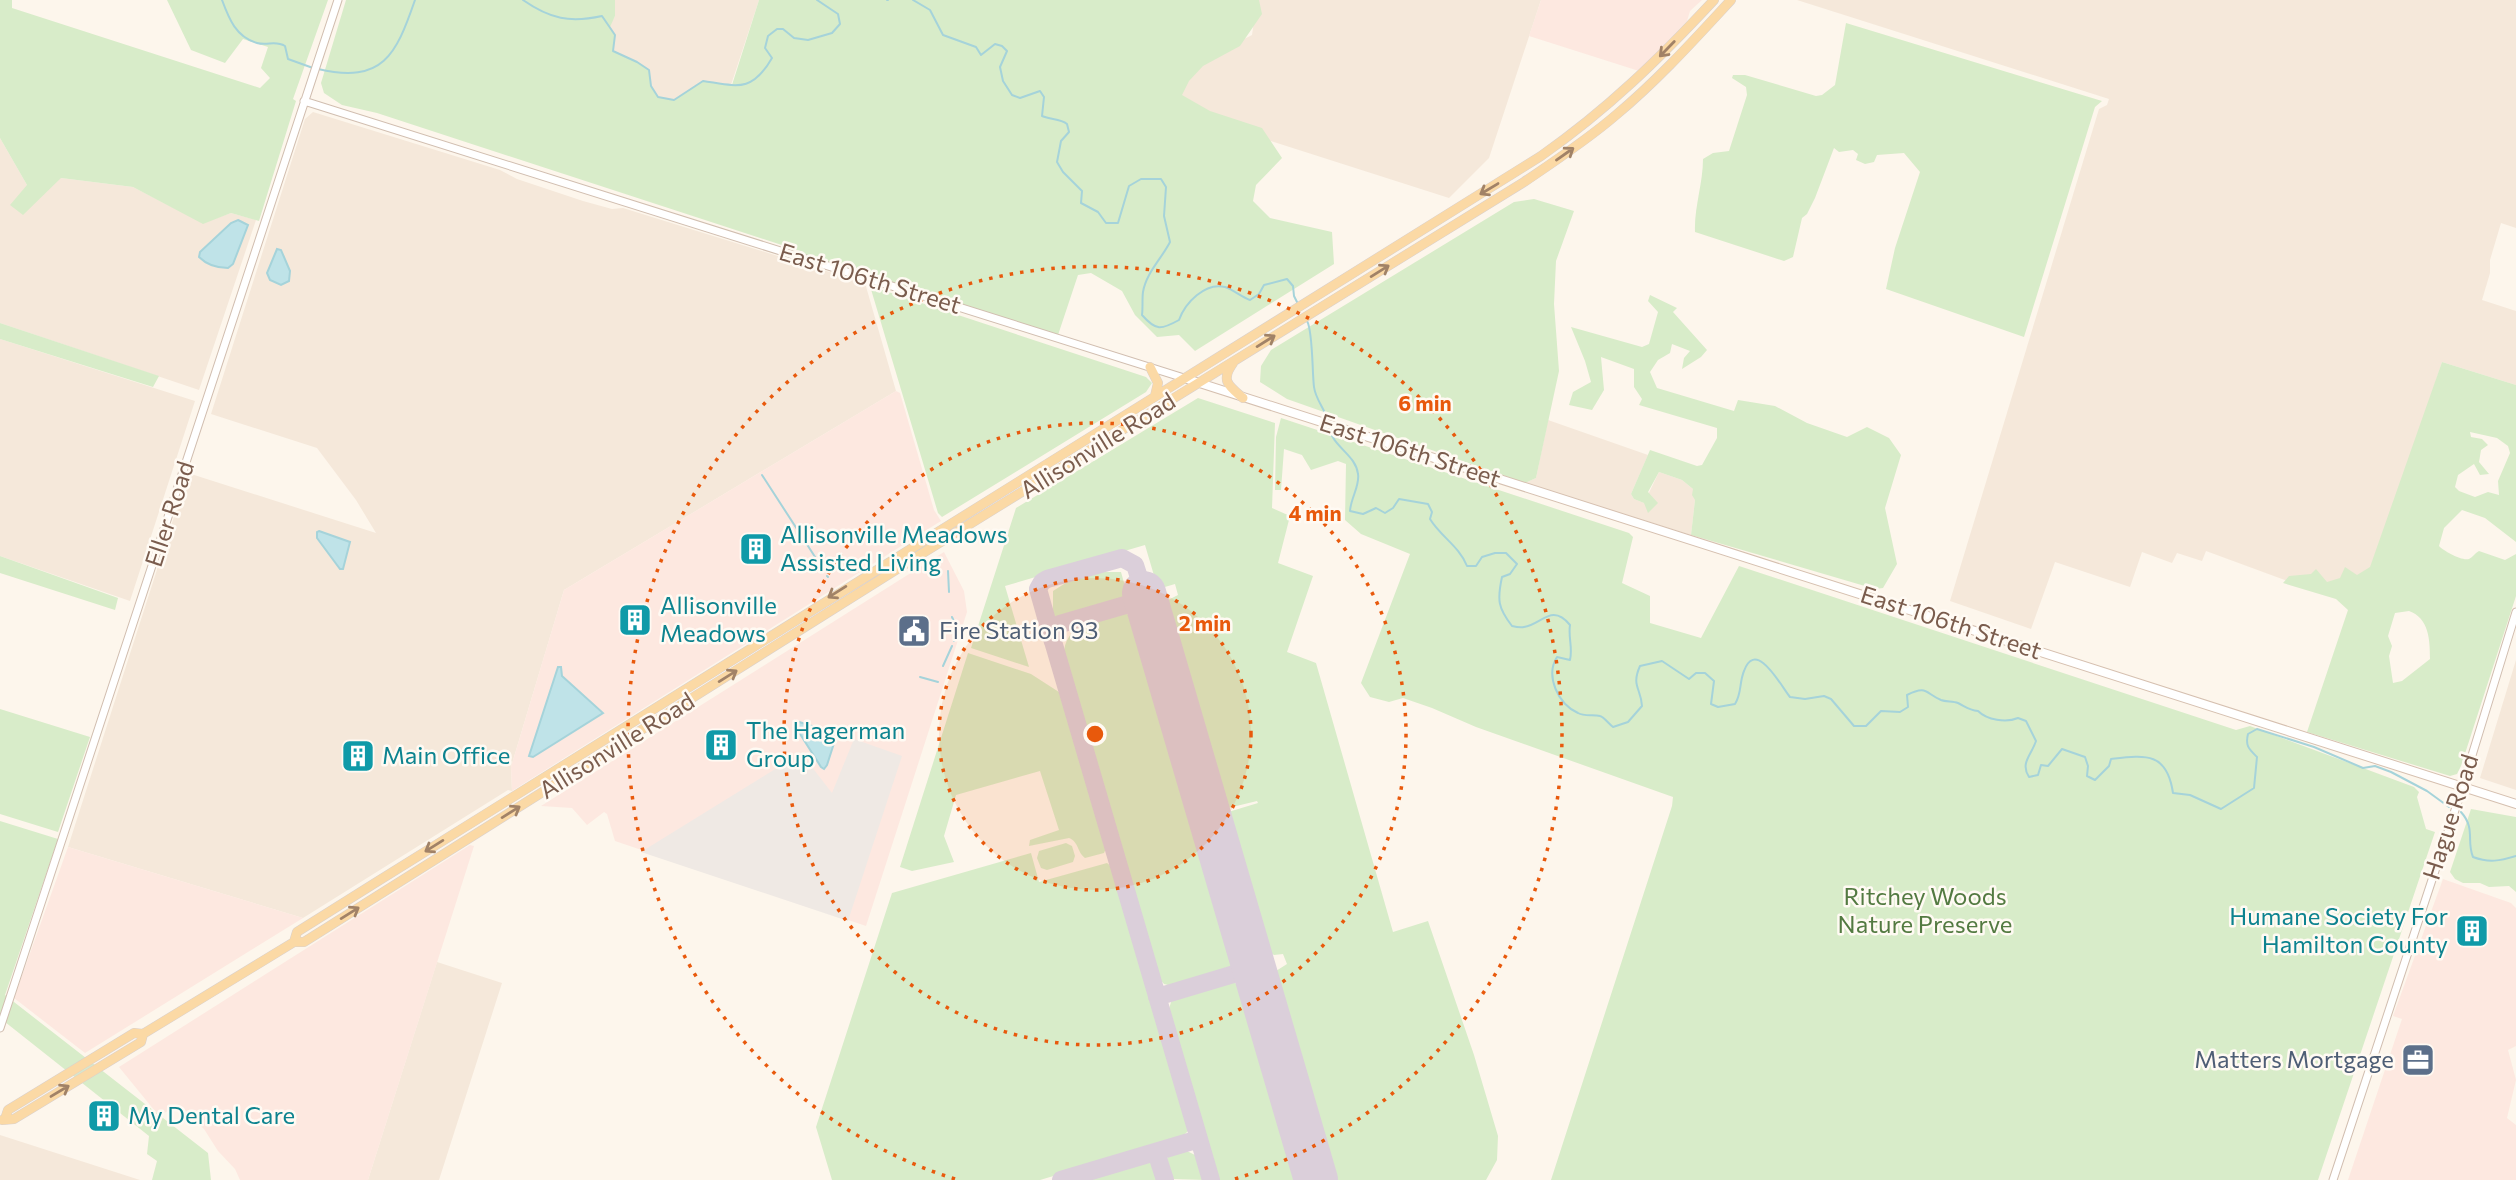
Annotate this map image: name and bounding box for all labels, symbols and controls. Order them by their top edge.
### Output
one-way arrow [1659,41,1676,58]
one-way arrow [1555,147,1574,161]
one-way arrow [1479,182,1499,196]
street label: East 106th Street [776,236,965,319]
one-way arrow [1370,263,1389,278]
one-way arrow [1256,334,1276,348]
street label: Allisonville Road [1014,385,1180,504]
text: 6 min [1398,390,1452,415]
street label: East 106th Street [1316,407,1505,493]
street label: Eller Road [138,457,199,570]
text: 4 min [1288,500,1342,525]
place label: Allisonville Meadows Assisted Living [780,519,1008,576]
building icon: Allisonville Meadows Assisted Living [737,530,775,568]
street label: East 106th Street [1857,579,2046,665]
one-way arrow [828,586,848,600]
place label: Allisonville Meadows [660,590,777,647]
building icon: Allisonville Meadows [616,601,654,639]
text: 2 min [1179,610,1231,635]
public building icon: Fire Station 93 [895,612,933,650]
place label: Fire Station 93 [939,615,1098,644]
one-way arrow [718,668,738,682]
street label: Allisonville Road [533,685,699,804]
place label: The Hagerman Group [746,715,905,772]
centre of rings [1083,722,1107,746]
building icon: The Hagerman Group [702,726,740,764]
building icon: Main Office [339,737,377,775]
place label: Main Office [382,740,511,769]
street label: Hague Road [2416,750,2483,883]
one-way arrow [500,805,520,819]
one-way arrow [425,839,445,853]
park label: Ritchey Woods Nature Preserve [1838,881,2012,938]
place label: Humane Society For Hamilton County [2229,901,2448,958]
one-way arrow [340,906,359,921]
building icon: Humane Society For Hamilton County [2453,912,2491,950]
office icon: Matters Mortgage [2399,1041,2437,1079]
place label: Matters Mortgage [2194,1044,2394,1073]
one-way arrow [50,1084,70,1098]
building icon: My Dental Care [85,1097,123,1135]
place label: My Dental Care [128,1100,295,1129]

